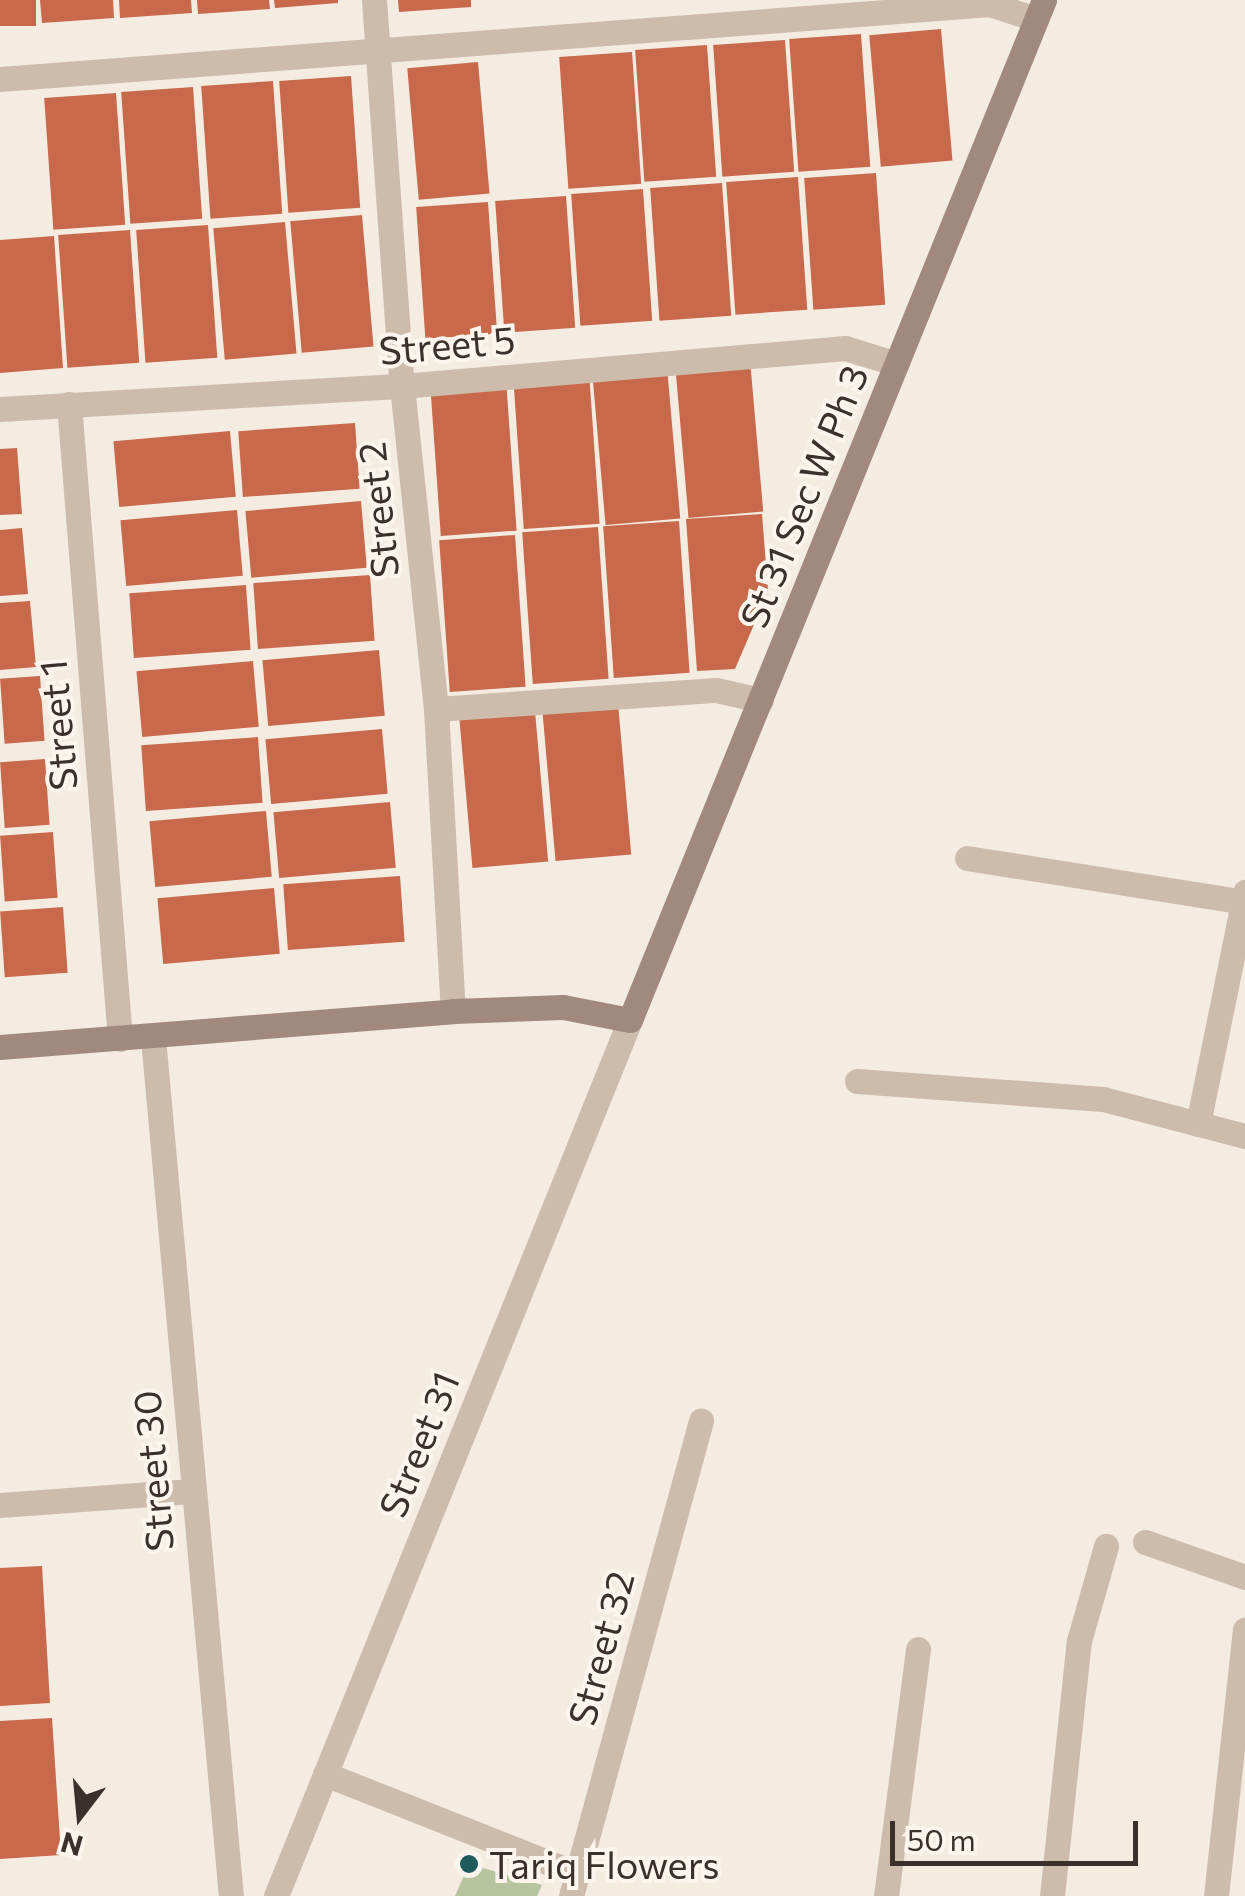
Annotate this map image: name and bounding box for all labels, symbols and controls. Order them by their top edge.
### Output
street label: Street 5 [377,315,517,373]
street label: St 31 Sec W Ph 3 [730,358,876,634]
street label: Street 2 [347,440,407,580]
street label: Street 1 [29,658,85,792]
street label: Street 31 [368,1365,468,1523]
street label: Street 30 [122,1389,182,1553]
street label: Street 32 [558,1566,642,1730]
north arrow [30,1766,130,1866]
scale bar [895,1801,1142,1863]
text: 50 m [907,1820,976,1857]
text: N [57,1826,87,1864]
place label: Tariq Flowers [489,1841,719,1887]
marker: Tariq Flowers [458,1853,480,1875]

